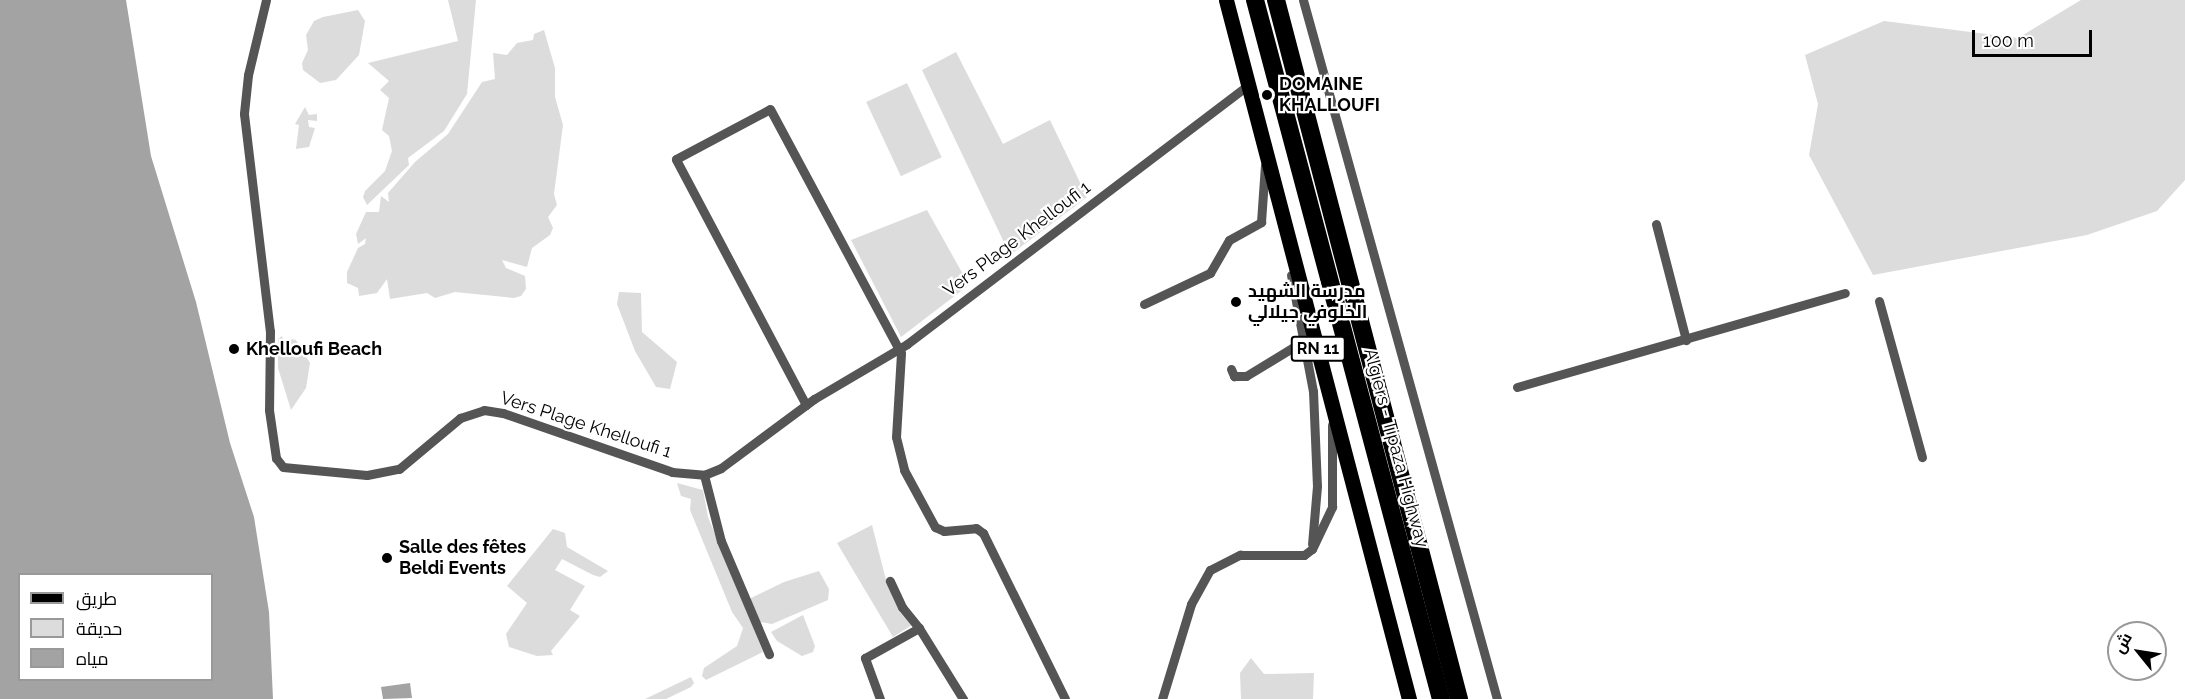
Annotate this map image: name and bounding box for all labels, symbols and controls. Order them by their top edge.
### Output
scale bar [1975,18,2095,56]
text: 100 m [1983,30,2034,51]
place label: DOMAINE KHALLOUFI [1279,74,1380,116]
marker: DOMAINE KHALLOUFI [1260,88,1274,102]
street label: Vers Plage Khelloufi 1 [939,177,1095,301]
place label: مدرسة الشهيد الخلوفي جيلالي [1248,281,1367,324]
marker: مدرسة الشهيد الخلوفي جيلالي [1229,295,1243,309]
road number: RN 11 [1290,336,1346,362]
place label: Khelloufi Beach [246,338,382,360]
marker: Khelloufi Beach [227,342,241,356]
street label: Algiers - Tipaza Highway [1359,346,1433,550]
street label: Vers Plage Khelloufi 1 [498,387,674,463]
place label: Salle des fêtes Beldi Events [399,537,526,580]
marker: Salle des fêtes Beldi Events [380,551,394,565]
legend [18,573,213,681]
text: طريق [76,588,117,609]
text: حديقة [76,618,122,639]
north arrow [2107,621,2167,681]
text: ش [2109,629,2136,656]
text: مياه [76,648,109,669]

